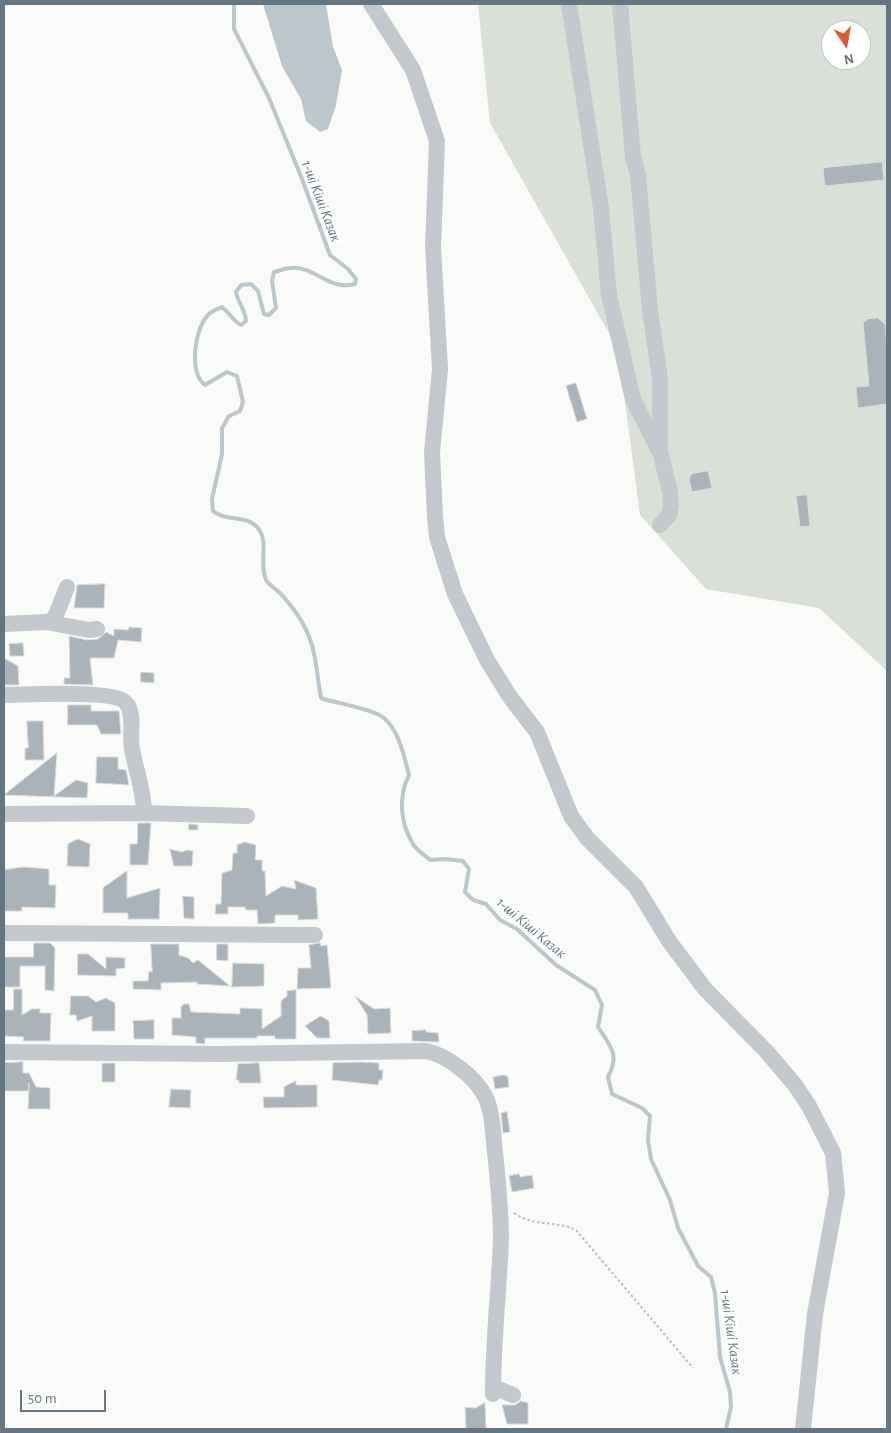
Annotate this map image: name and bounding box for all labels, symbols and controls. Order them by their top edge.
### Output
north arrow [821,20,871,70]
text: N [843,51,855,67]
water label: 1-ші Кіші Казак [297,158,345,244]
water label: 1-ші Кіші Казак [492,894,570,962]
water label: 1-ші Кіші Казак [716,1288,746,1376]
scale bar [22,1380,109,1412]
text: 50 m [28,1391,57,1406]

